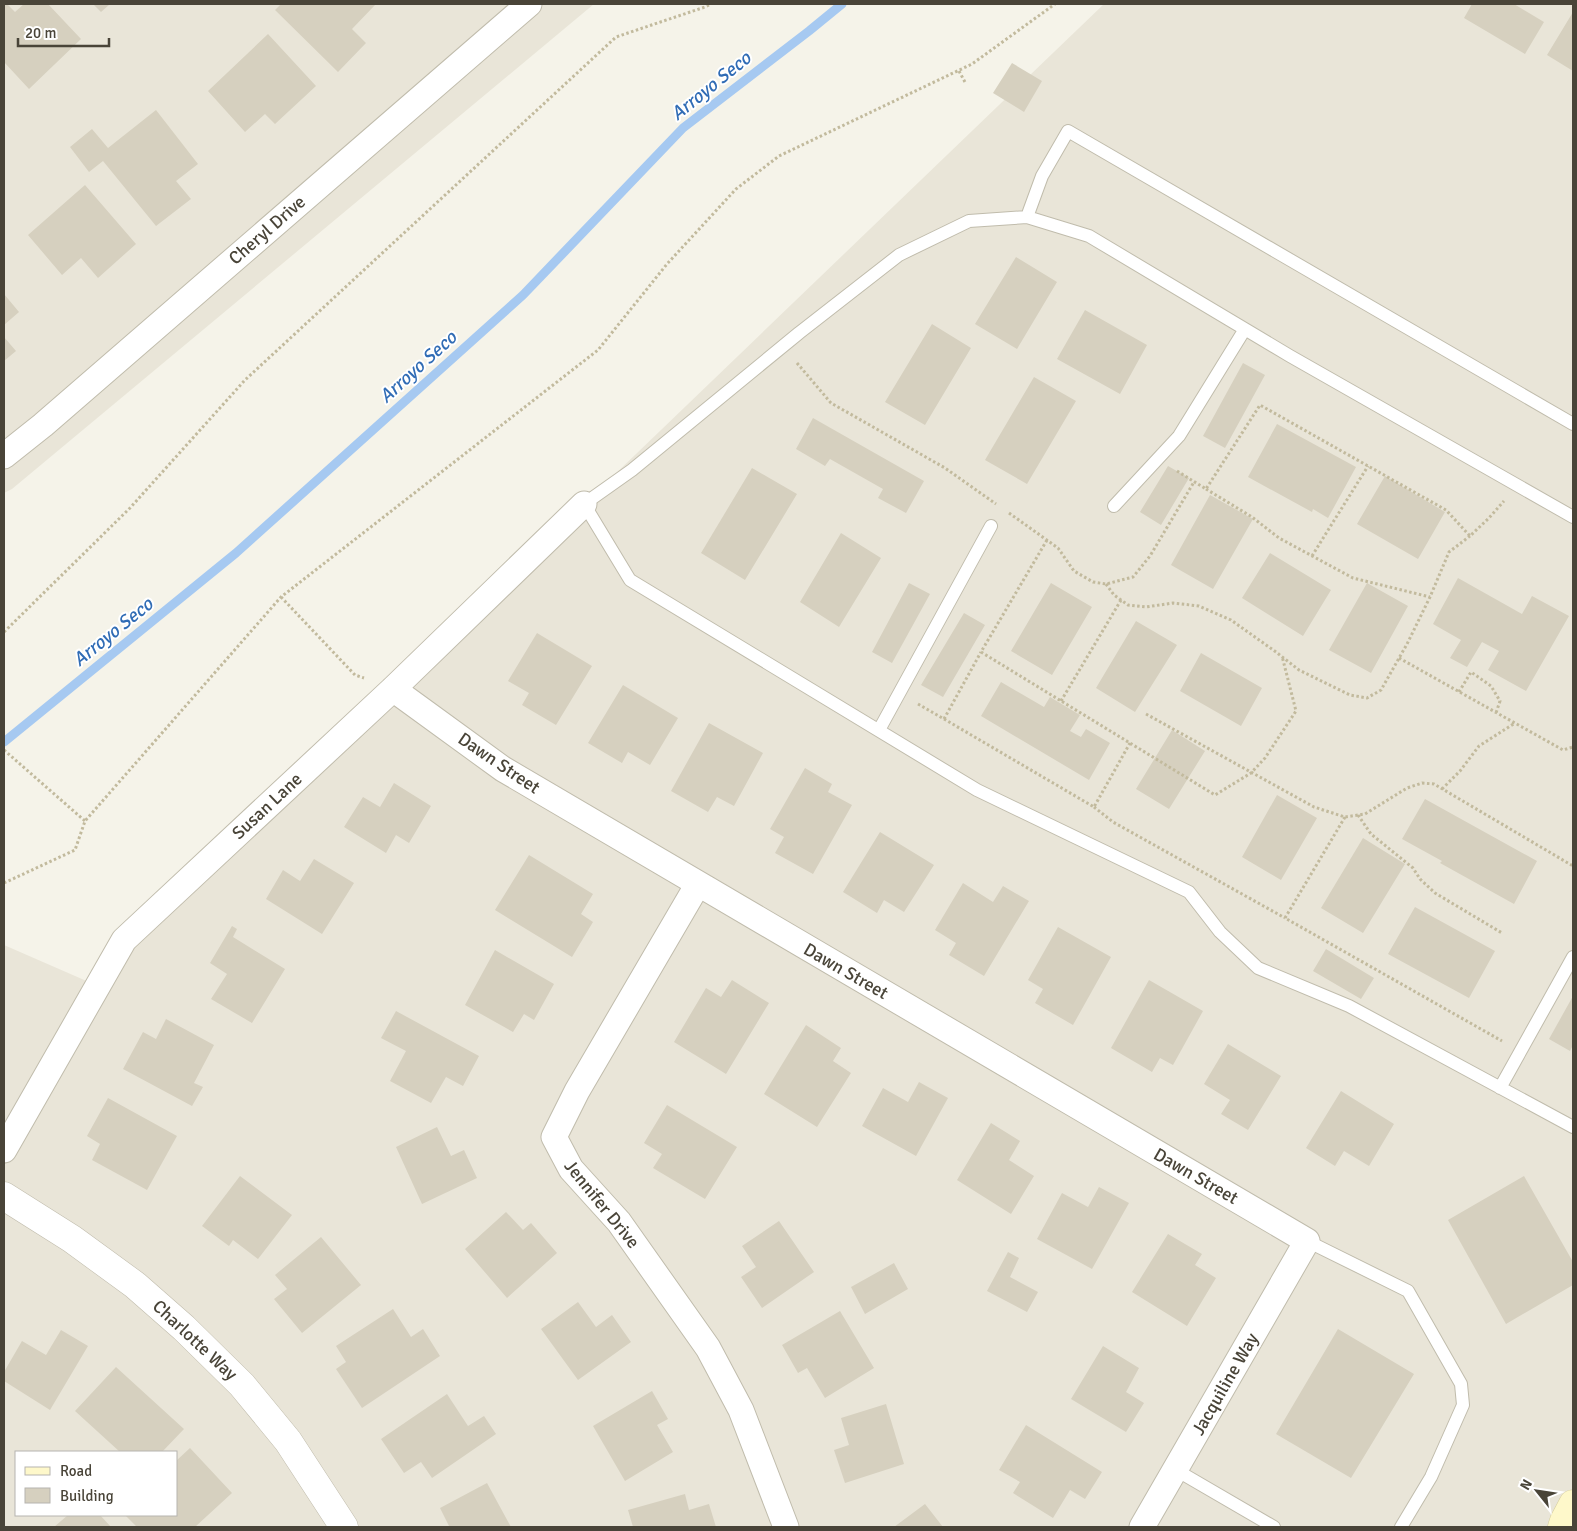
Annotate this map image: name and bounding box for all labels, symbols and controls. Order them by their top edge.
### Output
scale bar [18,15,109,47]
text: 20 m [25,24,56,42]
water label: Arroyo Seco [666,46,757,126]
street label: Cheryl Drive [224,191,310,269]
water label: Arroyo Seco [374,325,463,408]
water label: Arroyo Seco [68,592,159,672]
street label: Dawn Street [454,728,544,798]
street label: Susan Lane [227,768,307,844]
street label: Dawn Street [800,938,892,1004]
street label: Dawn Street [1150,1143,1242,1209]
street label: Jennifer Drive [560,1155,644,1253]
street label: Charlotte Way [148,1295,242,1385]
street label: Jacquiline Way [1187,1329,1263,1439]
legend [15,1451,178,1516]
text: Road [60,1462,92,1480]
north arrow [1512,1466,1562,1516]
text: N [1516,1476,1536,1493]
text: Building [60,1487,114,1505]

